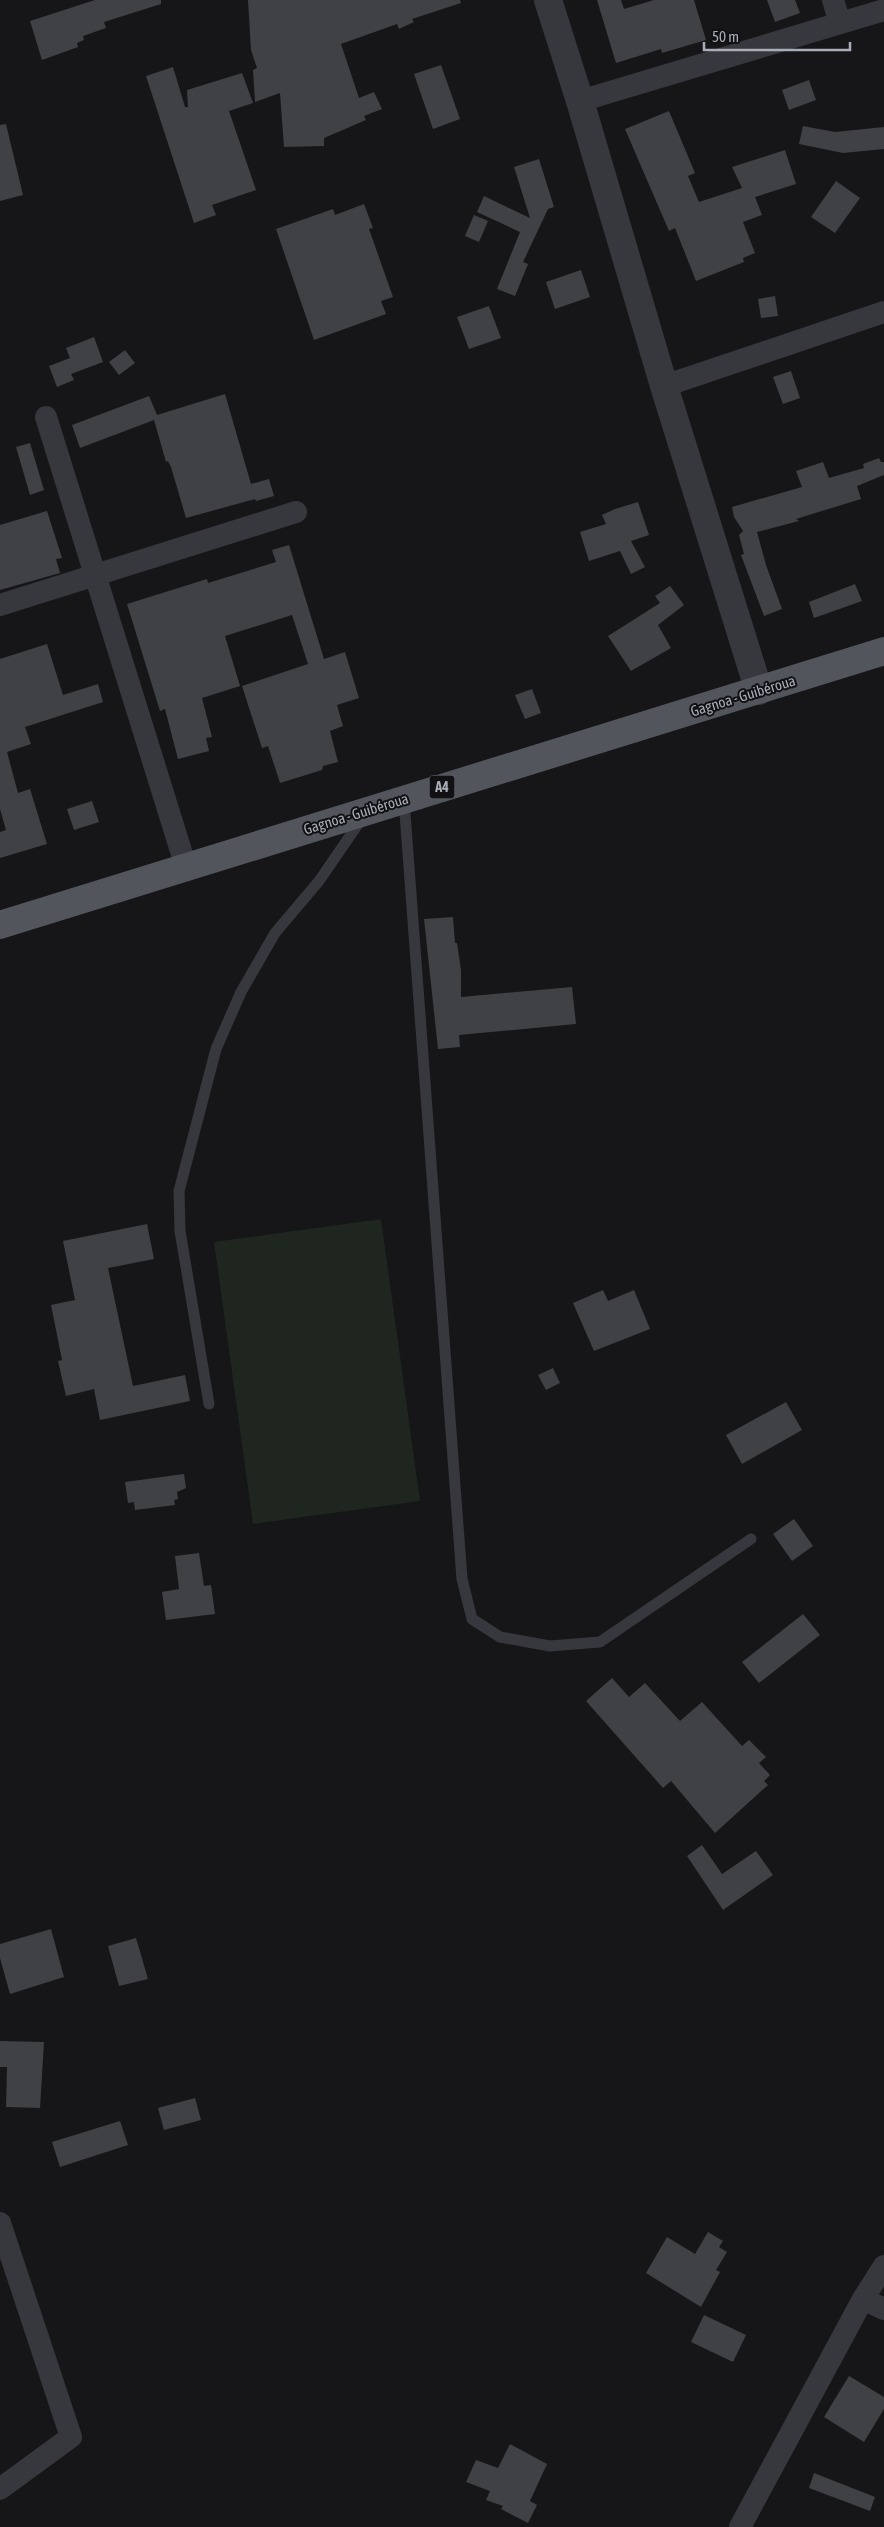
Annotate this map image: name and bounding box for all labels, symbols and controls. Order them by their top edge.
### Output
scale bar [704,20,850,52]
text: 50 m [712,28,739,45]
street label: Gagnoa - Guibéroua [688,671,797,720]
road number: A4 [430,776,454,799]
street label: Gagnoa - Guibéroua [301,789,410,838]

